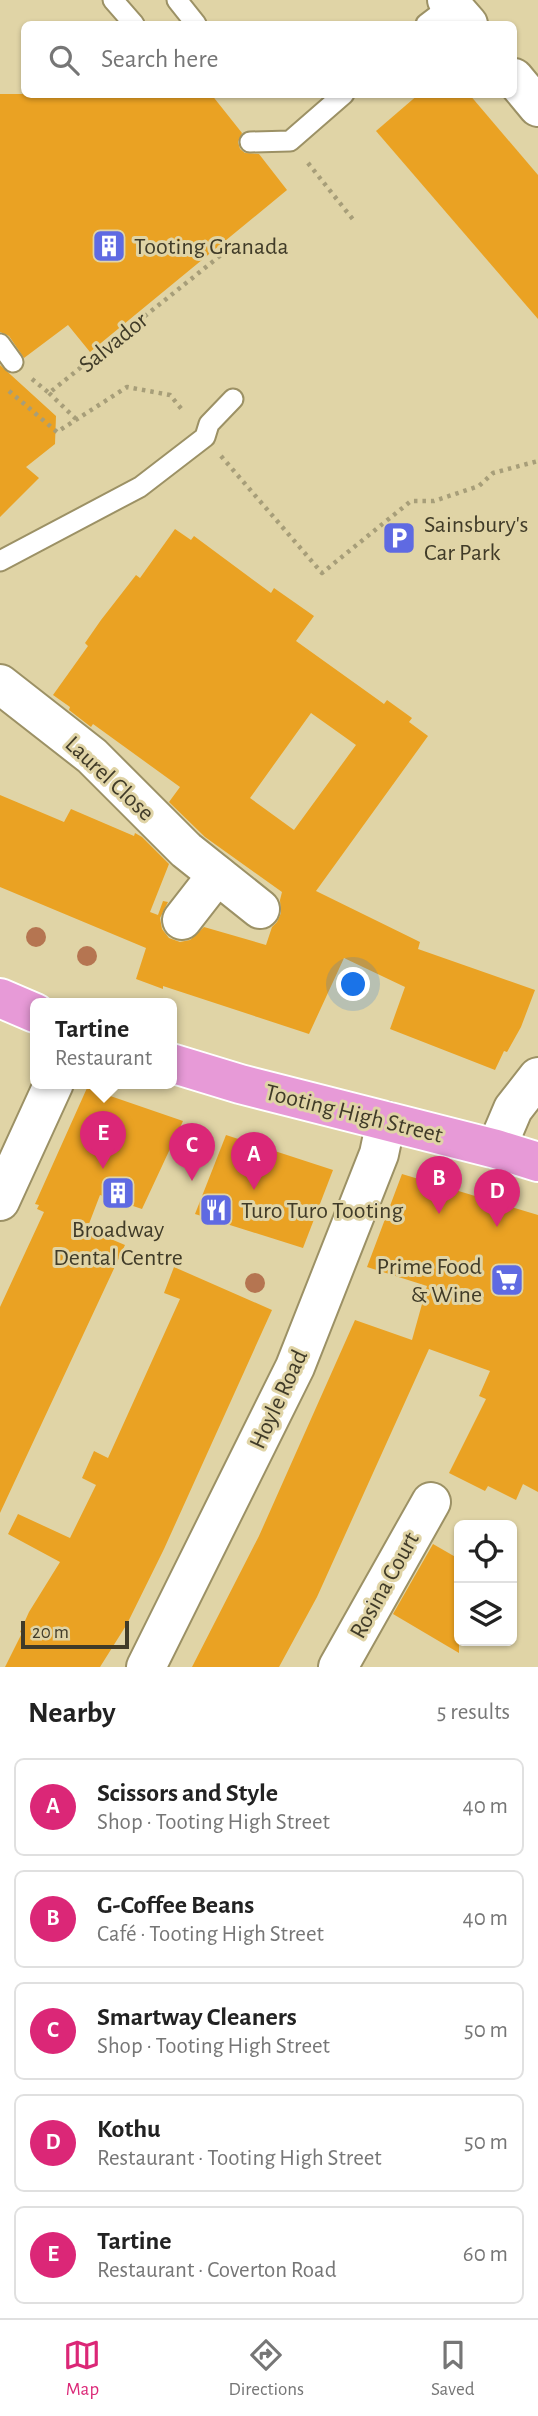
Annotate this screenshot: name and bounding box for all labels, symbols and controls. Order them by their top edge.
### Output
search box [21,21,517,98]
icon: search [45,41,83,79]
text: Search here [101,46,219,72]
building icon: Tooting Granada [90,227,128,265]
place label: Tooting Granada [134,235,289,259]
street label: Salvador [75,308,153,377]
place label: Sainsbury's Car Park [424,513,529,565]
parking icon: Sainsbury's Car Park [380,519,418,557]
street label: Laurel Close [60,732,158,826]
your location [336,967,370,1001]
popup [30,998,177,1089]
text: Tartine [55,1016,129,1042]
text: Restaurant [55,1047,152,1070]
street label: Tooting High Street [263,1080,445,1148]
pin: E [80,1111,126,1169]
pin: C [169,1123,215,1181]
pin: A [231,1132,277,1190]
pin: B [416,1156,462,1214]
pin: D [474,1169,520,1227]
building icon: Broadway Dental Centre [99,1174,137,1212]
restaurant icon: Turo Turo Tooting [197,1191,235,1229]
place label: Turo Turo Tooting [241,1199,404,1223]
place label: Broadway Dental Centre [53,1218,183,1270]
place label: Prime Food & Wine [377,1255,482,1307]
supermarket icon: Prime Food & Wine [488,1261,526,1299]
street label: Hoyle Road [246,1346,312,1453]
map controls [454,1520,517,1646]
button: locate [454,1520,517,1583]
street label: Rosina Court [346,1528,424,1643]
button: layers [454,1583,517,1646]
scale bar [21,1618,130,1650]
text: 20 m [32,1623,69,1642]
text: Nearby [28,1698,116,1728]
text: 5 results [437,1701,510,1724]
text: Scissors and Style [97,1780,278,1806]
text: A [46,1795,60,1818]
text: 40 m [463,1795,508,1818]
text: Shop · Tooting High Street [97,1811,330,1834]
text: G-Coffee Beans [97,1892,254,1918]
text: B [46,1907,60,1930]
text: 40 m [463,1907,508,1930]
text: Café · Tooting High Street [97,1923,324,1946]
text: Smartway Cleaners [97,2004,297,2030]
text: C [47,2019,59,2042]
text: 50 m [464,2019,508,2042]
text: Shop · Tooting High Street [97,2035,330,2058]
text: Kothu [97,2116,161,2142]
text: D [45,2131,61,2154]
text: 50 m [464,2131,508,2154]
text: Restaurant · Tooting High Street [97,2147,382,2170]
text: Tartine [97,2228,172,2254]
text: E [47,2243,59,2266]
text: 60 m [463,2243,508,2266]
text: Restaurant · Coverton Road [97,2259,337,2282]
tab: Map [63,2336,101,2401]
tab: Directions [228,2336,304,2401]
tab: Saved [431,2336,475,2401]

